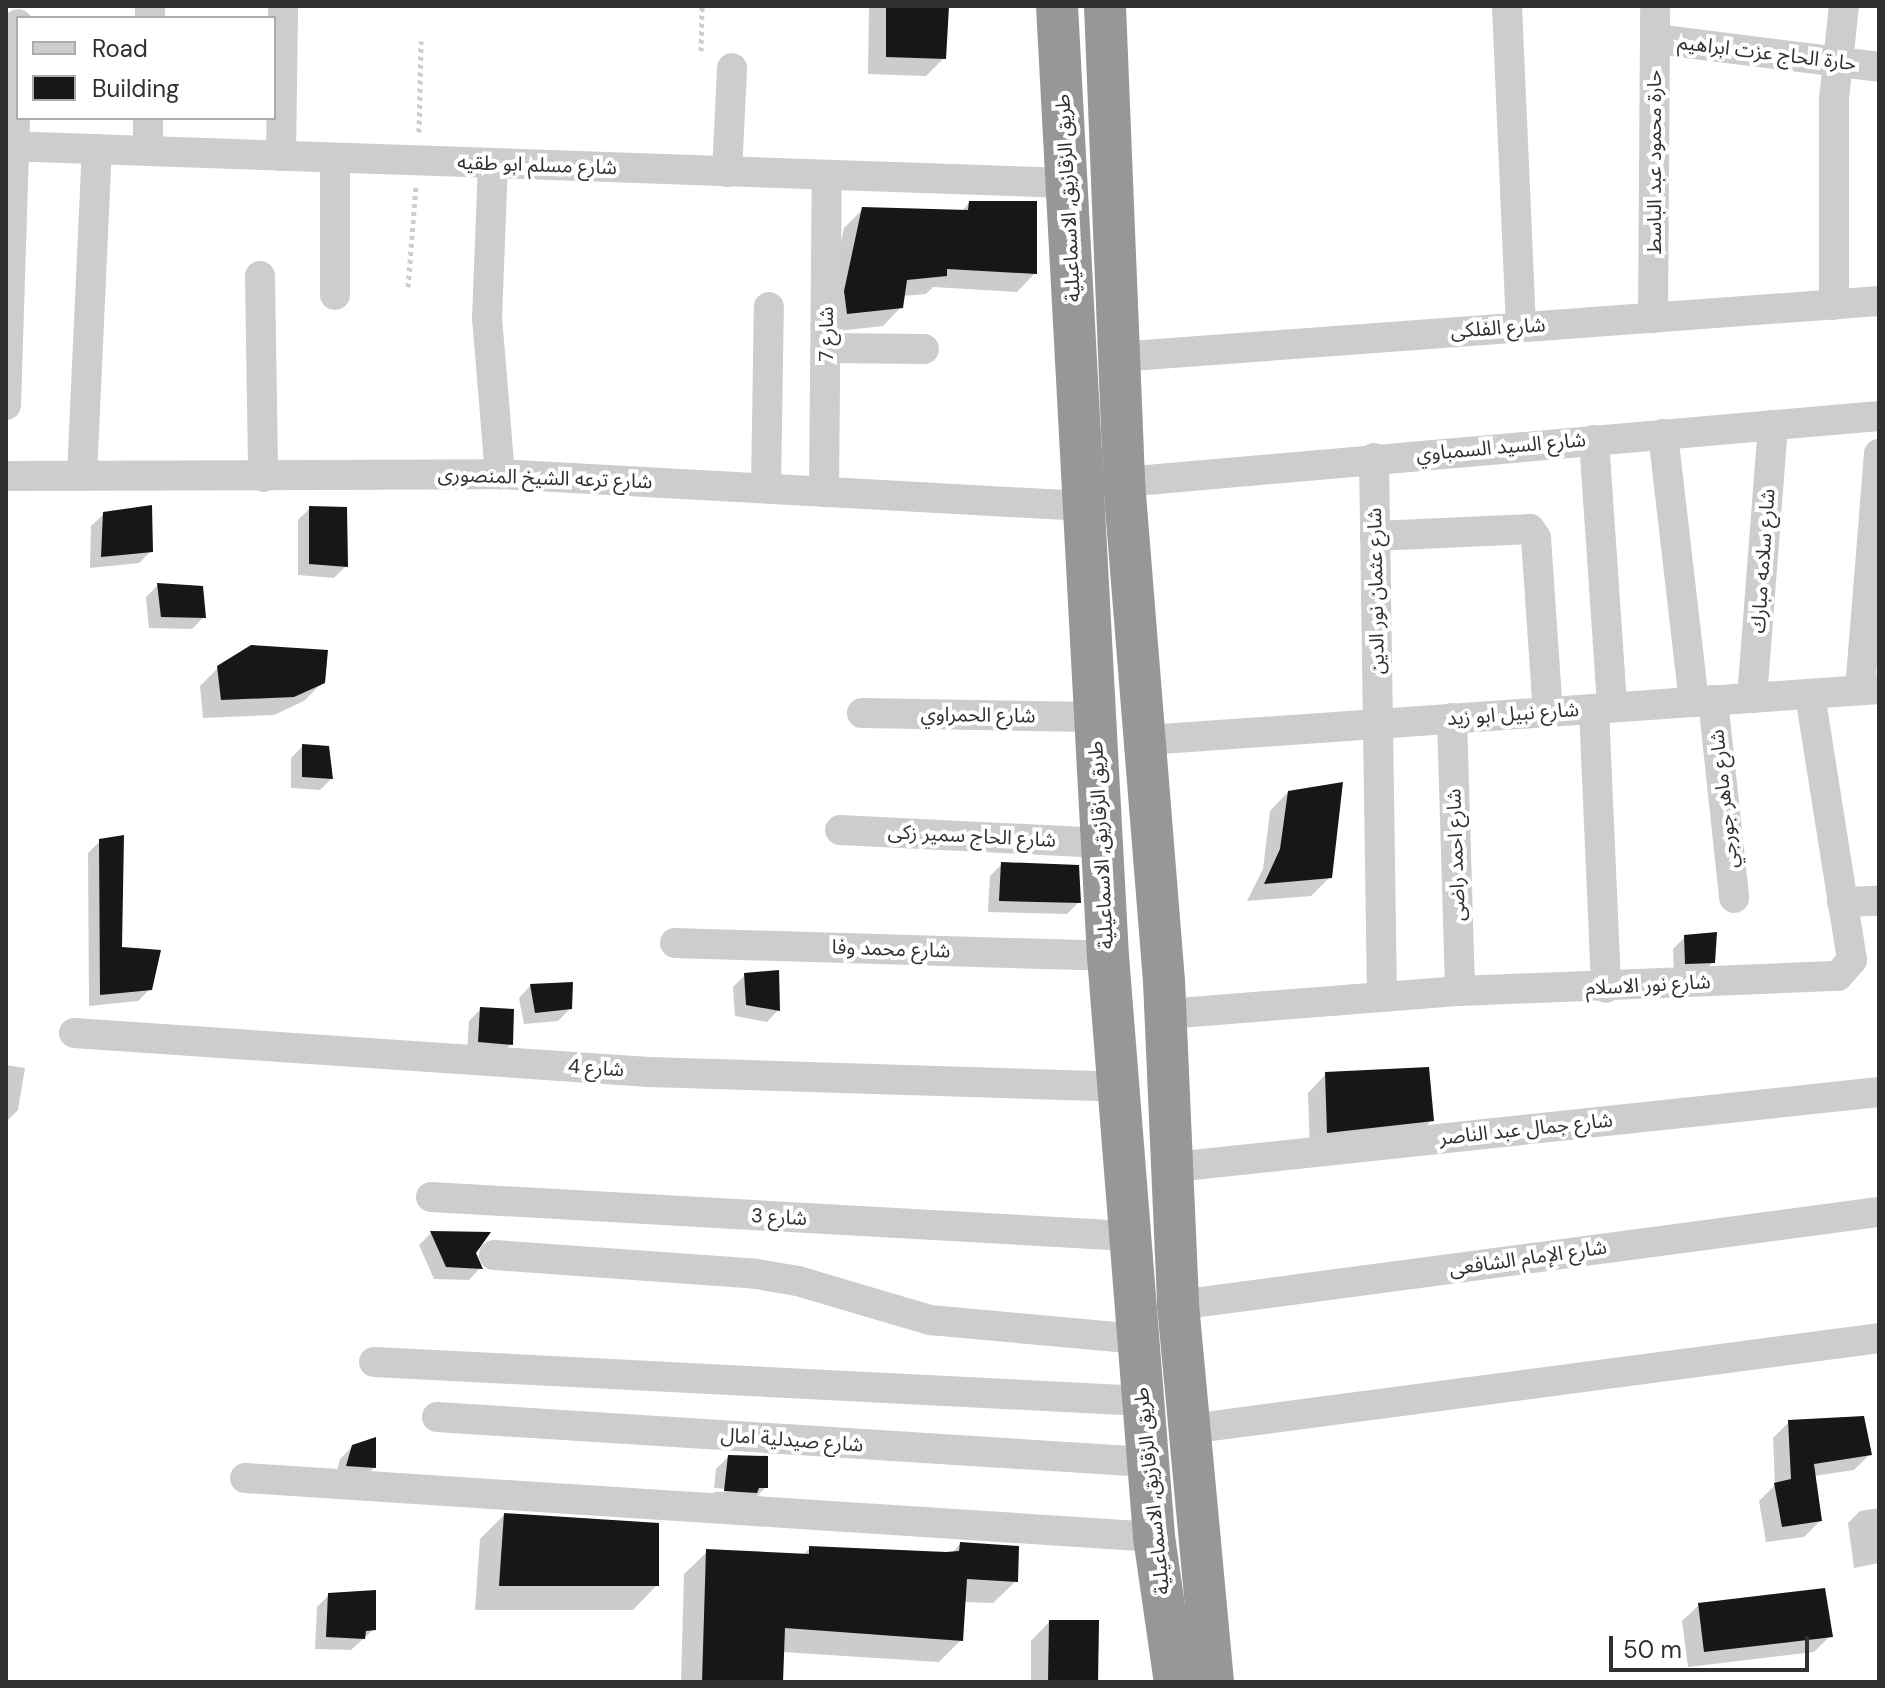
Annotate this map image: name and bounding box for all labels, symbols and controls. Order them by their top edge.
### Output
legend [16,16,276,120]
street label: حارة الحاج عزت ابراهيم [1676,30,1858,76]
text: Road [92,33,148,64]
street label: حارة محمود عبد الباسط [1642,70,1666,254]
text: Building [92,73,179,104]
street label: طريق الزقازيق, الاسماعيلية [1051,93,1085,303]
street label: شارع مسلم ابو طقيه [457,150,617,180]
street label: شارع 7 [814,307,838,361]
street label: شارع الفلكى [1450,313,1546,343]
street label: شارع السيد السمباوي [1415,428,1587,466]
street label: شارع ترعه الشيخ المنصورى [437,462,653,494]
street label: شارع سلامه مبارك [1746,488,1780,634]
street label: شارع عثمان نور الدين [1363,507,1389,675]
street label: شارع نبيل ابو زيد [1446,697,1580,731]
street label: شارع الحمراوي [920,702,1036,728]
street label: شارع ماهر جورجي [1705,728,1743,870]
street label: طريق الزقازيق, الاسماعيلية [1084,740,1118,950]
street label: شارع احمد راضى [1442,788,1470,922]
street label: شارع الحاج سمير زكى [887,820,1057,852]
street label: شارع محمد وفا [831,935,951,963]
street label: شارع نور الاسلام [1585,970,1711,1000]
street label: شارع 4 [567,1054,625,1082]
street label: شارع جمال عبد الناصر [1438,1108,1614,1150]
street label: شارع 3 [750,1204,808,1230]
street label: شارع الإمام الشافعى [1448,1235,1608,1281]
street label: طريق الزقازيق, الاسماعيلية [1129,1386,1175,1596]
street label: شارع صيدلية امال [720,1423,864,1457]
scale bar [1613,1620,1813,1670]
text: 50 m [1623,1634,1682,1665]

